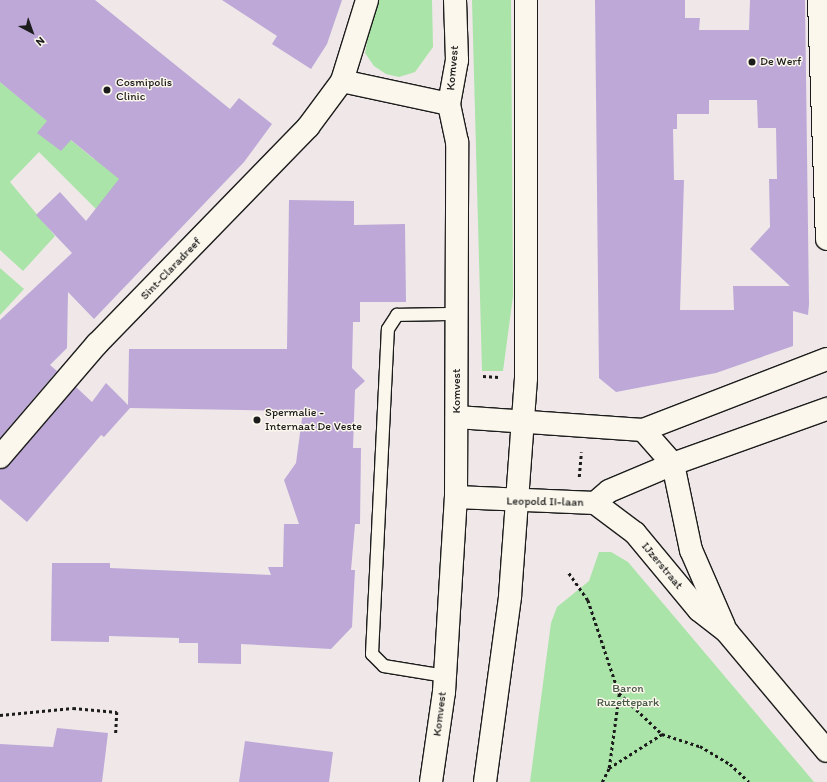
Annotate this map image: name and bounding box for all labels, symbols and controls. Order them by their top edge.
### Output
north arrow [12,12,52,52]
text: N [33,34,47,49]
street label: Komvest [444,45,462,91]
place label: De Werf [760,55,801,69]
marker: De Werf [747,57,757,67]
place label: Cosmipolis Clinic [116,76,172,104]
marker: Cosmipolis Clinic [101,84,113,96]
street label: Sint-Claradreef [138,235,204,303]
street label: Komvest [450,369,464,413]
place label: Spermalie - Internaat De Veste [265,406,362,434]
marker: Spermalie - Internaat De Veste [252,415,262,425]
street label: Leopold II-laan [506,494,584,510]
street label: IJzerstraat [638,540,686,592]
park label: Baron Ruzettepark [597,682,659,710]
street label: Komvest [430,691,450,737]

